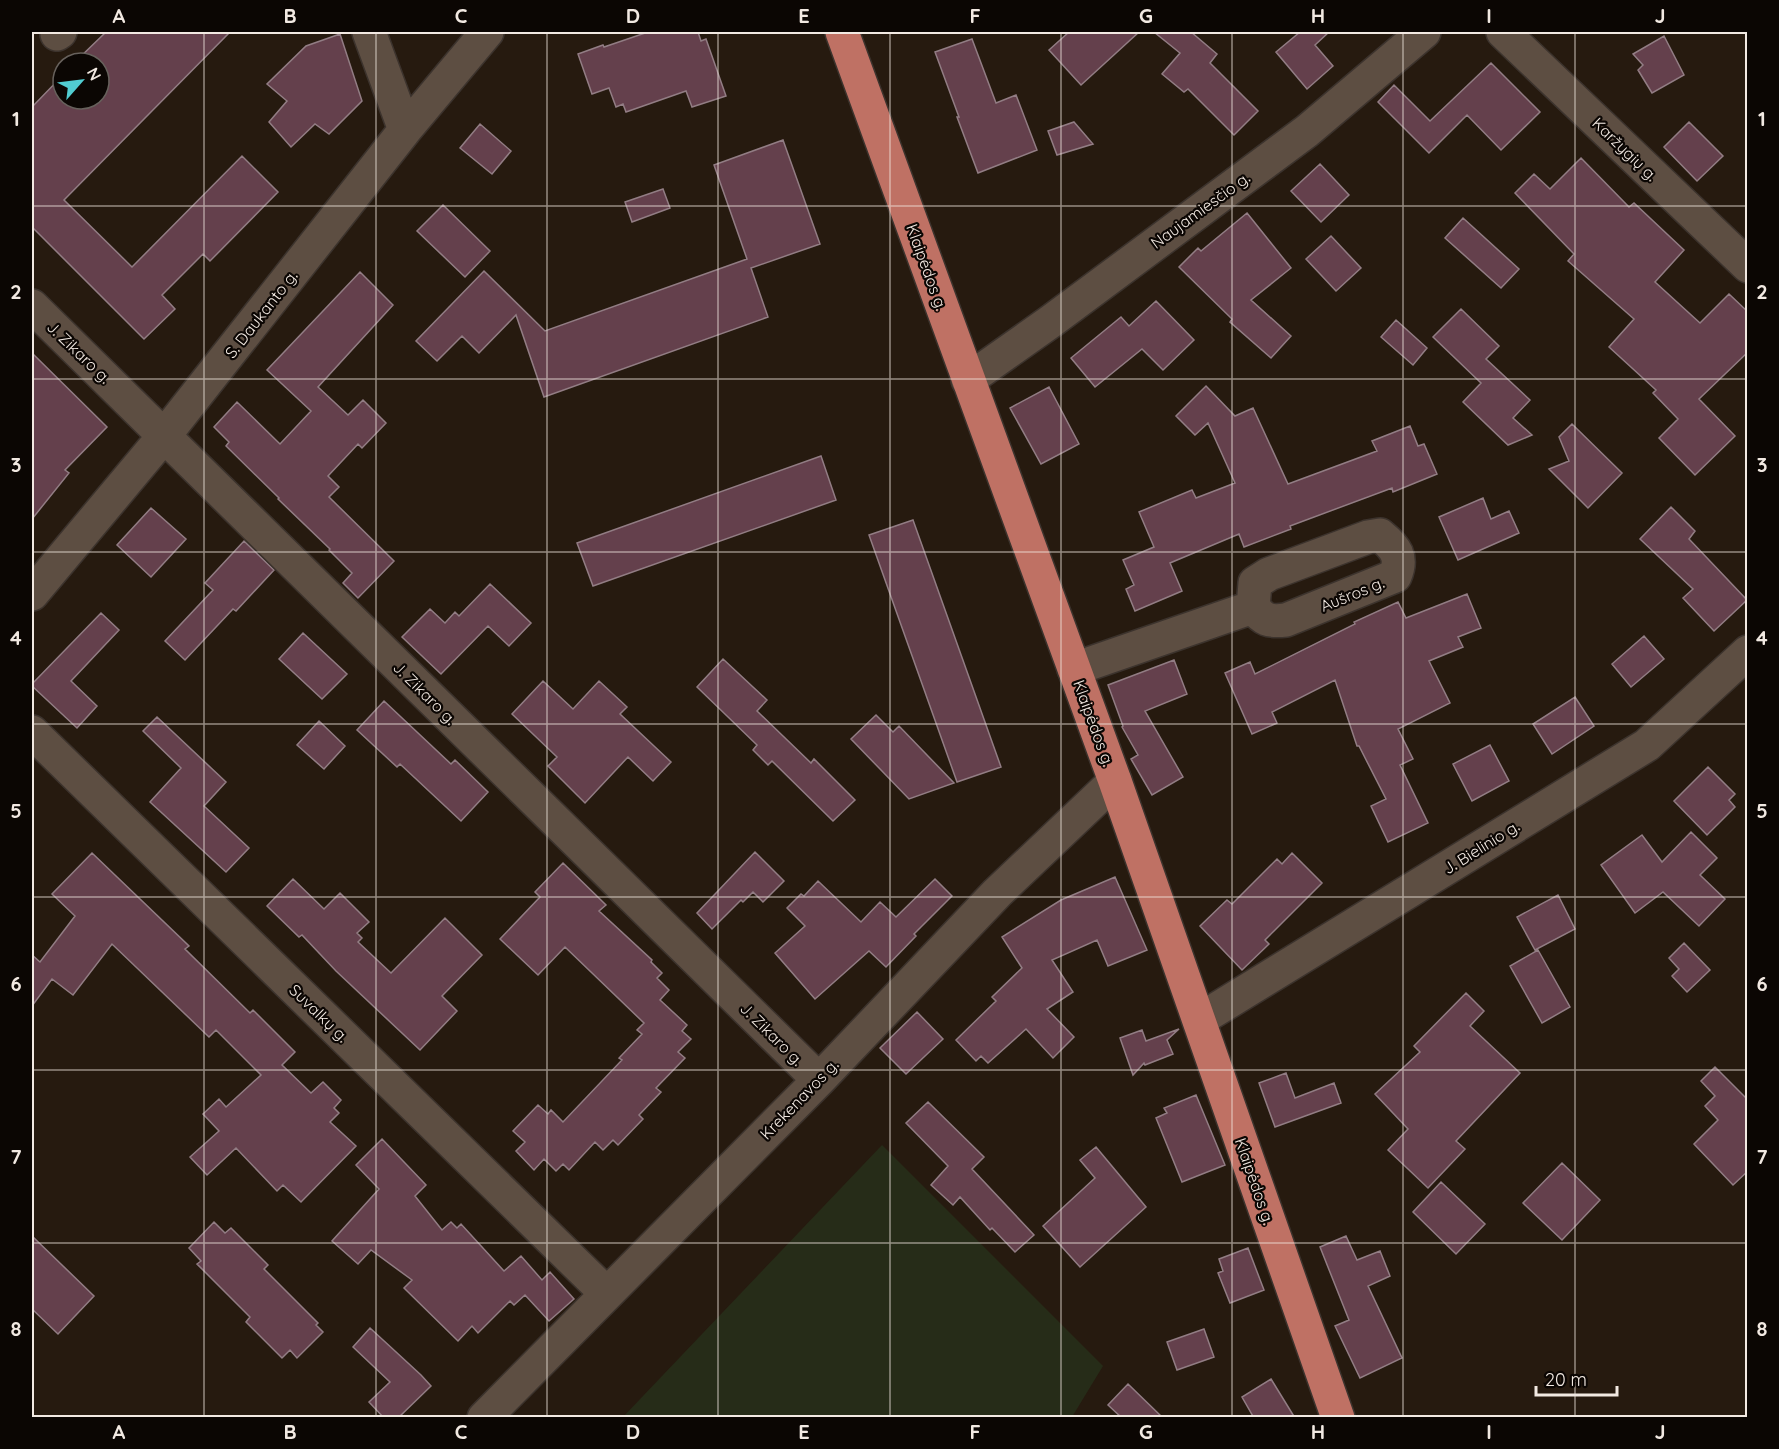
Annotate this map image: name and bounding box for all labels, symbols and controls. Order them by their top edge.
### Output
text: A [113,3,126,28]
text: B [283,3,297,28]
text: C [455,3,468,28]
text: D [626,3,640,28]
text: E [798,3,810,28]
text: F [969,3,981,28]
text: G [1139,3,1153,28]
text: H [1311,3,1325,28]
text: I [1486,3,1492,28]
text: J [1654,3,1666,28]
north arrow [51,51,111,111]
text: N [83,64,106,84]
text: 1 [12,106,20,131]
text: 1 [1758,106,1766,131]
street label: Karžygių g. [1588,113,1662,185]
street label: Naujamiesčio g. [1147,167,1253,253]
street label: Klaipėdos g. [902,221,952,313]
street label: S. Daukanto g. [220,266,302,362]
text: 2 [10,279,22,304]
text: 2 [1756,279,1768,304]
street label: J. Zikaro g. [43,317,115,387]
text: 3 [11,452,21,477]
text: 3 [1757,452,1767,477]
street label: Aušros g. [1317,572,1387,616]
text: 4 [10,625,22,650]
text: 4 [1756,625,1768,650]
street label: J. Zikaro g. [389,657,461,729]
street label: Klaipėdos g. [1069,677,1119,769]
text: 5 [10,798,22,823]
text: 5 [1756,798,1768,823]
street label: J. Bielinio g. [1439,816,1523,878]
text: 6 [10,971,22,996]
text: 6 [1756,971,1768,996]
street label: Suvalkų g. [285,980,353,1046]
street label: J. Zikaro g. [736,998,808,1070]
street label: Krekenavos g. [756,1054,842,1143]
street label: Klaipėdos g. [1231,1135,1279,1227]
text: 7 [11,1144,22,1169]
text: 7 [1757,1144,1768,1169]
text: 8 [11,1316,22,1341]
text: 8 [1757,1316,1768,1341]
scale bar [1536,1359,1617,1397]
text: 20 m [1545,1368,1587,1391]
text: A [113,1419,126,1444]
text: B [283,1419,297,1444]
text: C [455,1419,468,1444]
text: D [626,1419,640,1444]
text: E [798,1419,810,1444]
text: F [969,1419,981,1444]
text: G [1139,1419,1153,1444]
text: H [1311,1419,1325,1444]
text: I [1486,1419,1492,1444]
text: J [1654,1419,1666,1444]

